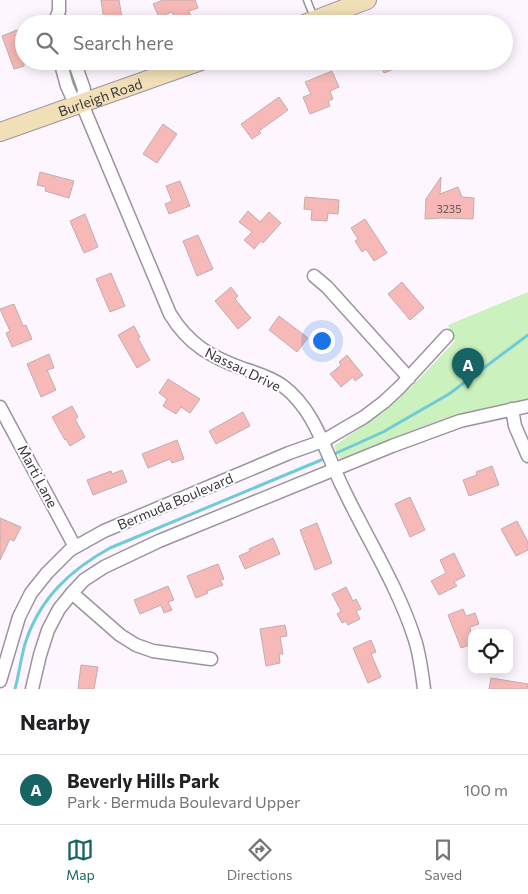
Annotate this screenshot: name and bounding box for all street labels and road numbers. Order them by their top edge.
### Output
street label: Burleigh Road [56,74,144,119]
street label: Nassau Drive [202,343,284,395]
street label: Marti Lane [14,442,62,510]
street label: Bermuda Boulevard [115,469,235,533]

